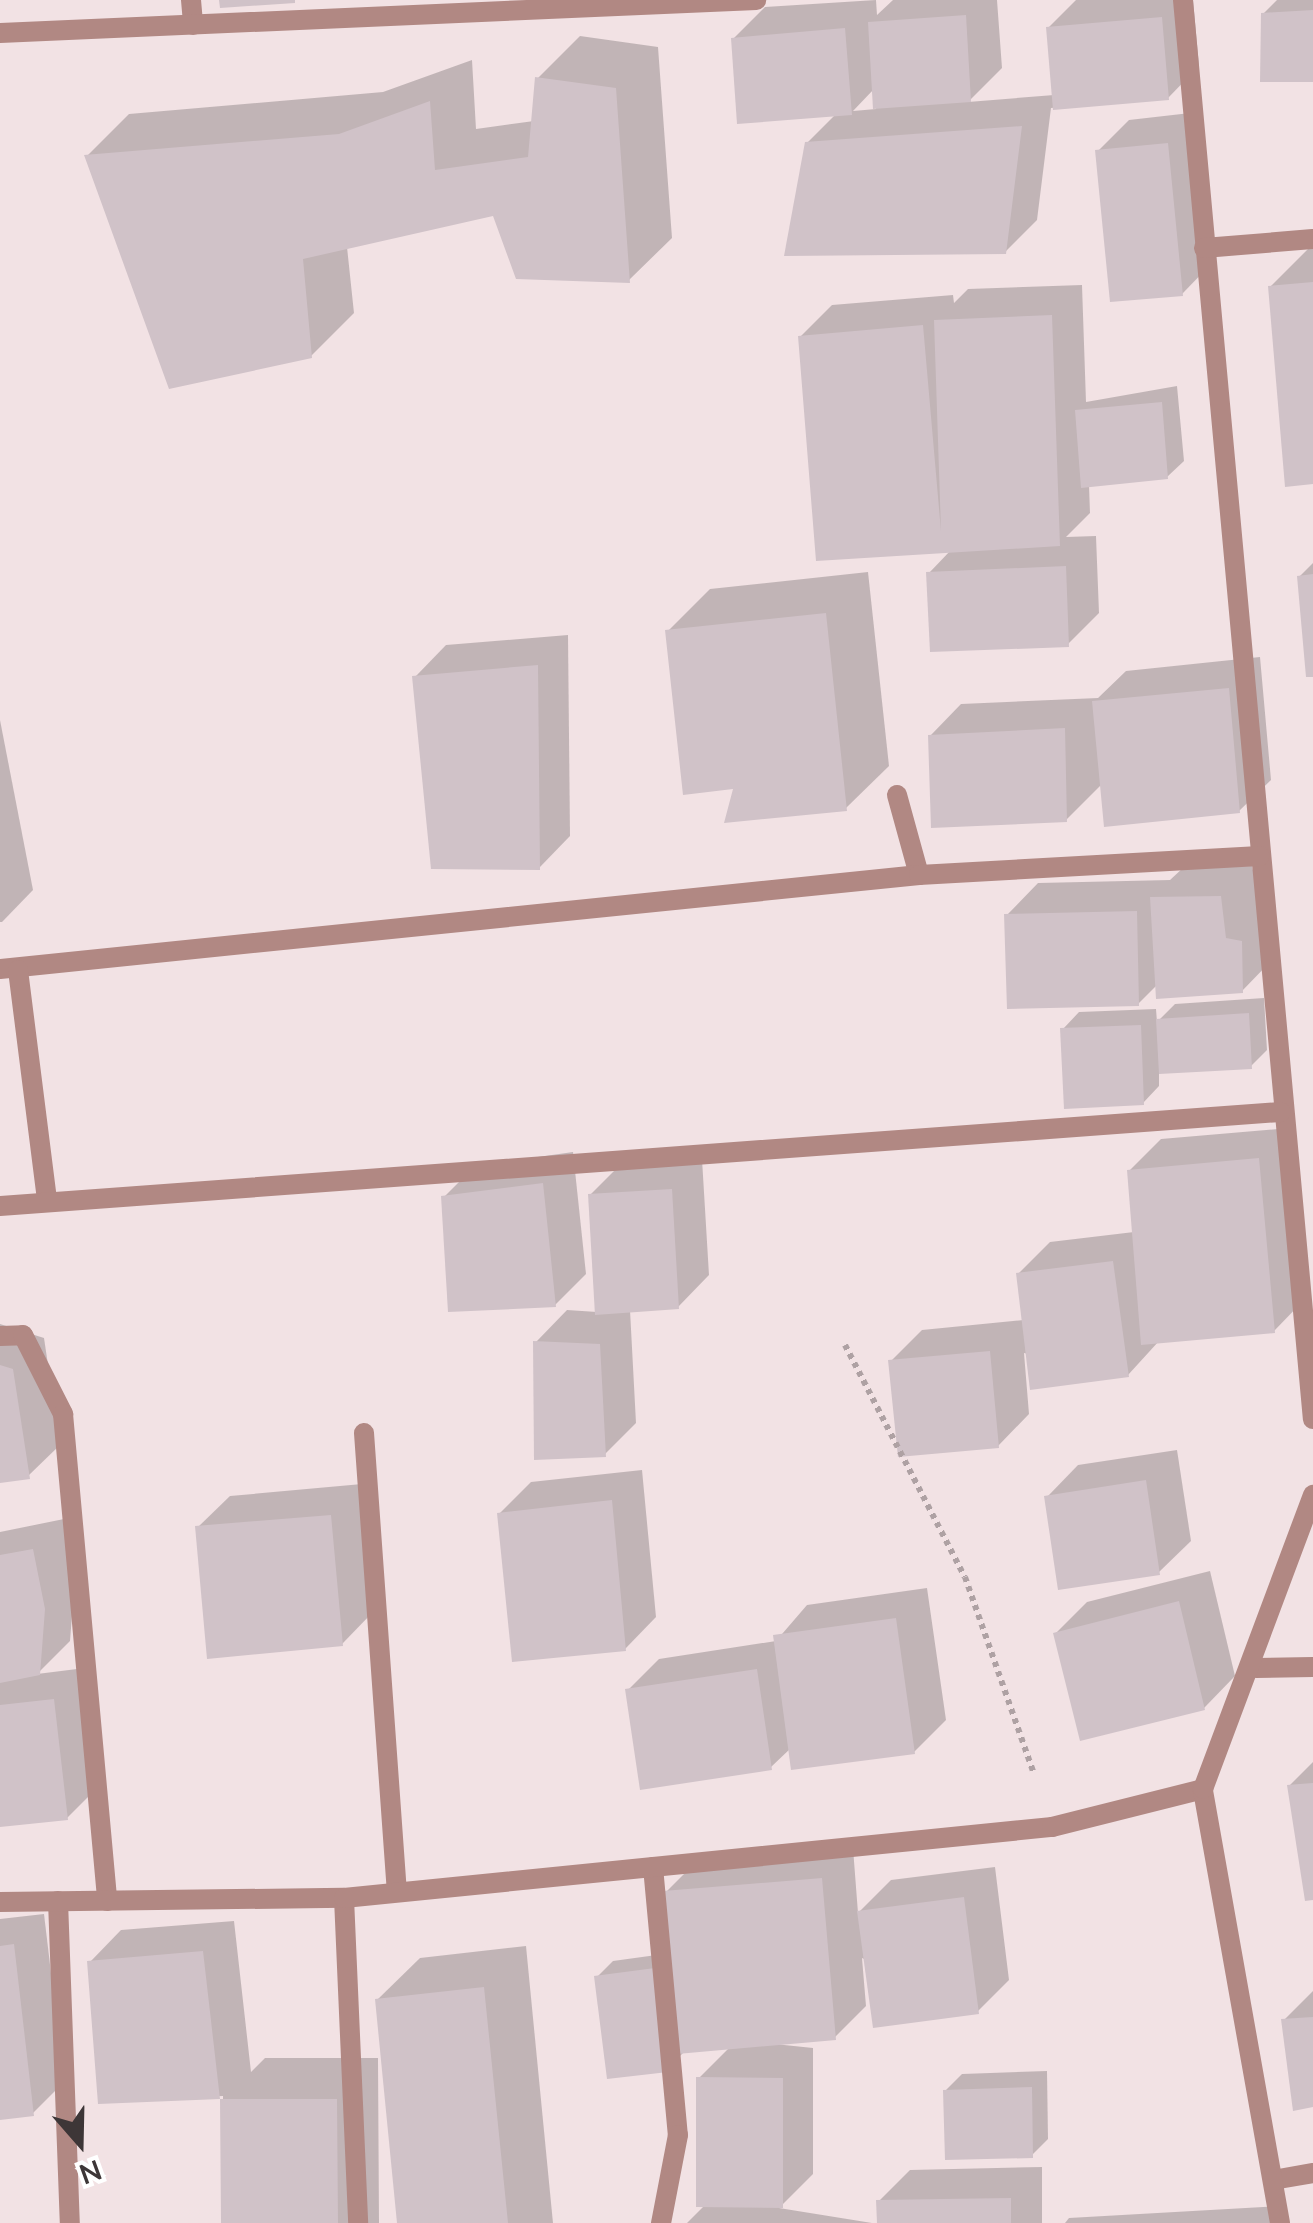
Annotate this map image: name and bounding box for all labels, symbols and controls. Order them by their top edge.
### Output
north arrow [30,2093,130,2193]
text: N [74,2150,107,2193]

